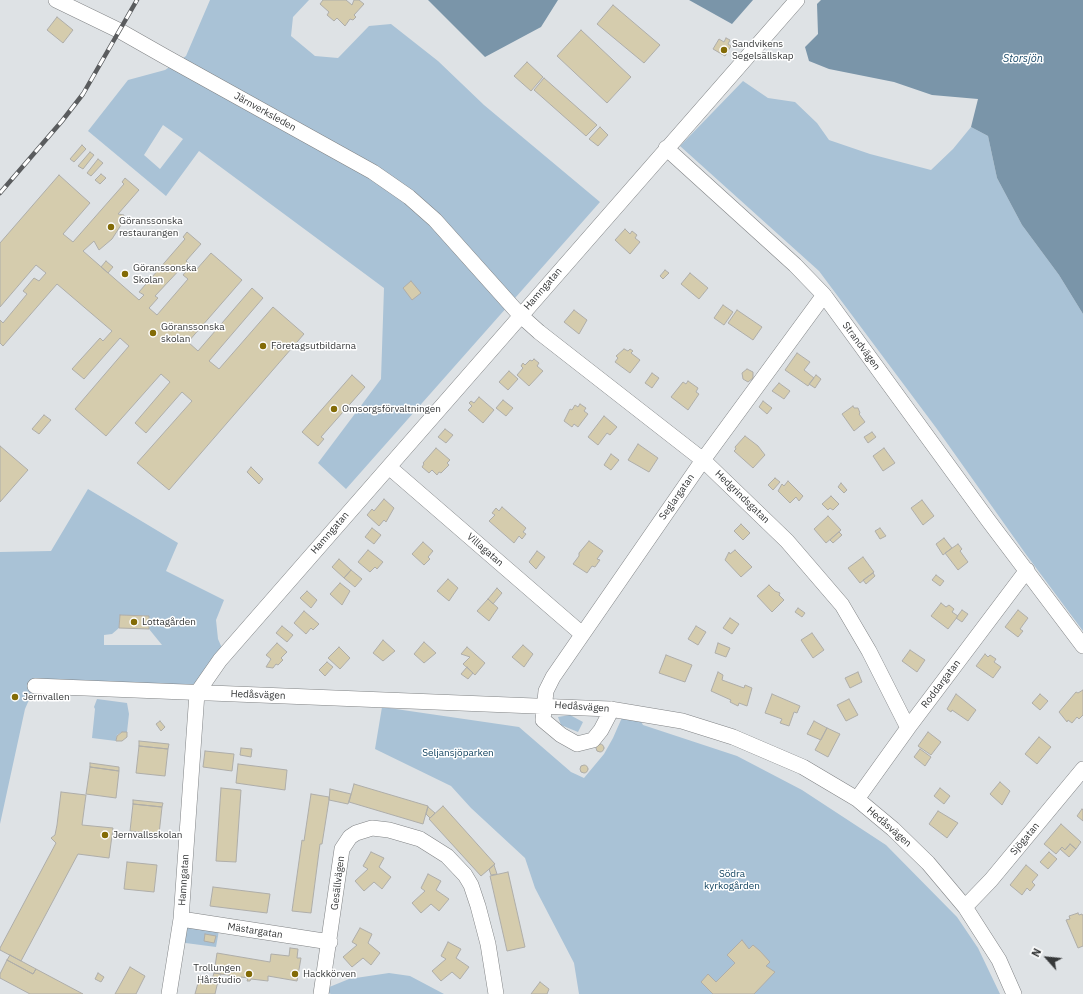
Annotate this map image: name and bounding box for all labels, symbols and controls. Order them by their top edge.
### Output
place label: Sandvikens Segelsällskap [732,38,794,62]
marker: Sandvikens Segelsällskap [719,45,729,55]
water label: Storsjön [1003,52,1043,66]
street label: Järnverksleden [232,90,298,134]
place label: Göranssonska restaurangen [119,215,183,238]
marker: Göranssonska restaurangen [106,222,116,232]
place label: Göranssonska Skolan [133,262,197,286]
street label: Hamngatan [521,265,565,313]
marker: Göranssonska Skolan [120,269,130,279]
street label: Strandvägen [840,320,882,372]
place label: Göranssonska skolan [161,321,225,344]
marker: Göranssonska skolan [148,328,158,338]
place label: Företagsutbildarna [271,340,356,352]
marker: Företagsutbildarna [258,341,268,351]
place label: Omsorgsförvaltningen [342,403,441,415]
marker: Omsorgsförvaltningen [329,404,339,414]
street label: Hedgrindsgatan [712,468,772,526]
street label: Seglargatan [657,472,697,522]
street label: Hamngatan [308,509,352,557]
street label: Villagatan [464,531,506,569]
place label: Lottagården [142,616,196,628]
marker: Lottagården [129,617,139,627]
street label: Roddargatan [919,657,963,711]
street label: Hedåsvägen [230,688,286,702]
place label: Jernvallen [23,691,70,703]
marker: Jernvallen [10,692,20,702]
street label: Hedåsvägen [554,699,610,715]
park label: Seljansjöparken [422,747,494,759]
street label: Hedåsvägen [864,804,914,850]
street label: Sjögatan [1008,820,1042,858]
place label: Jernvallsskolan [113,829,183,841]
marker: Jernvallsskolan [100,830,110,840]
street label: Hamngatan [176,854,192,906]
street label: Gesällvägen [329,855,347,911]
park label: Södra kyrkogården [704,868,760,892]
street label: Mästargatan [227,921,283,941]
north arrow [1027,938,1067,978]
text: N [1028,946,1044,959]
place label: Trollungen Hårstudio [193,962,241,986]
place label: Hackkörven [303,968,356,980]
marker: Trollungen Hårstudio [244,969,254,979]
marker: Hackkörven [290,969,300,979]

